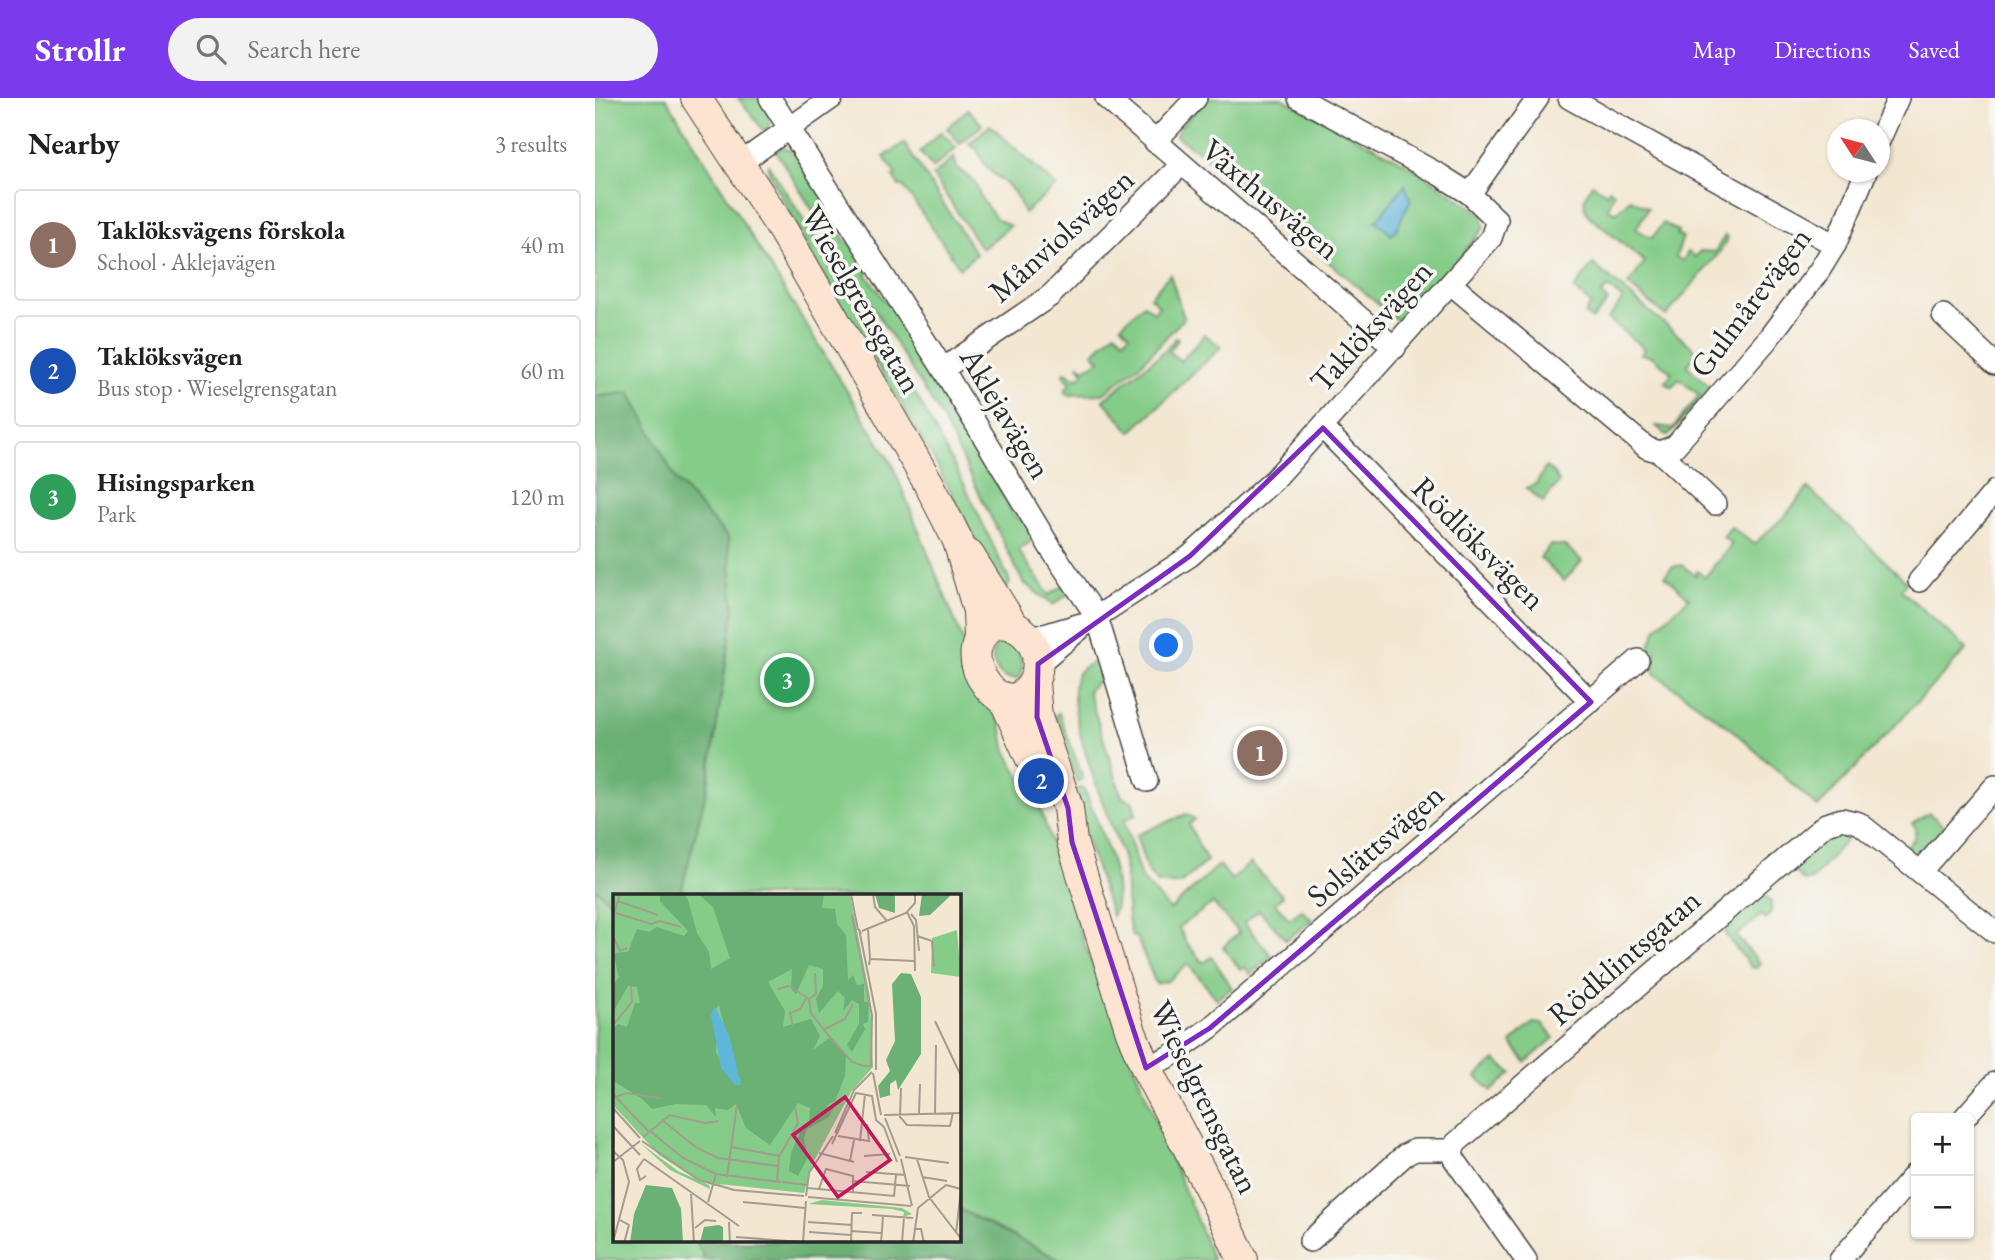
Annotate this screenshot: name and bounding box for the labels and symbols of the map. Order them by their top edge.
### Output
north arrow [1827,119,1890,182]
street label: Växthusvägen [1193,129,1349,269]
street label: Månviolsvägen [979,158,1143,311]
street label: Wieselgrensgatan [791,197,933,401]
street label: Gulmårevägen [1680,218,1820,386]
street label: Taklöksvägen [1301,251,1441,401]
street label: Aklejavägen [950,339,1062,487]
street label: Rödlöksvägen [1403,467,1555,619]
your location [1149,628,1183,662]
pin: 3 [764,654,810,706]
pin: 1 [1237,727,1283,779]
pin: 2 [1018,755,1064,807]
street label: Solslättsvägen [1298,774,1453,916]
street label: Rödklintsgatan [1539,879,1709,1035]
inset map [613,894,961,1242]
street label: Wieselgrensgatan [1140,993,1270,1201]

